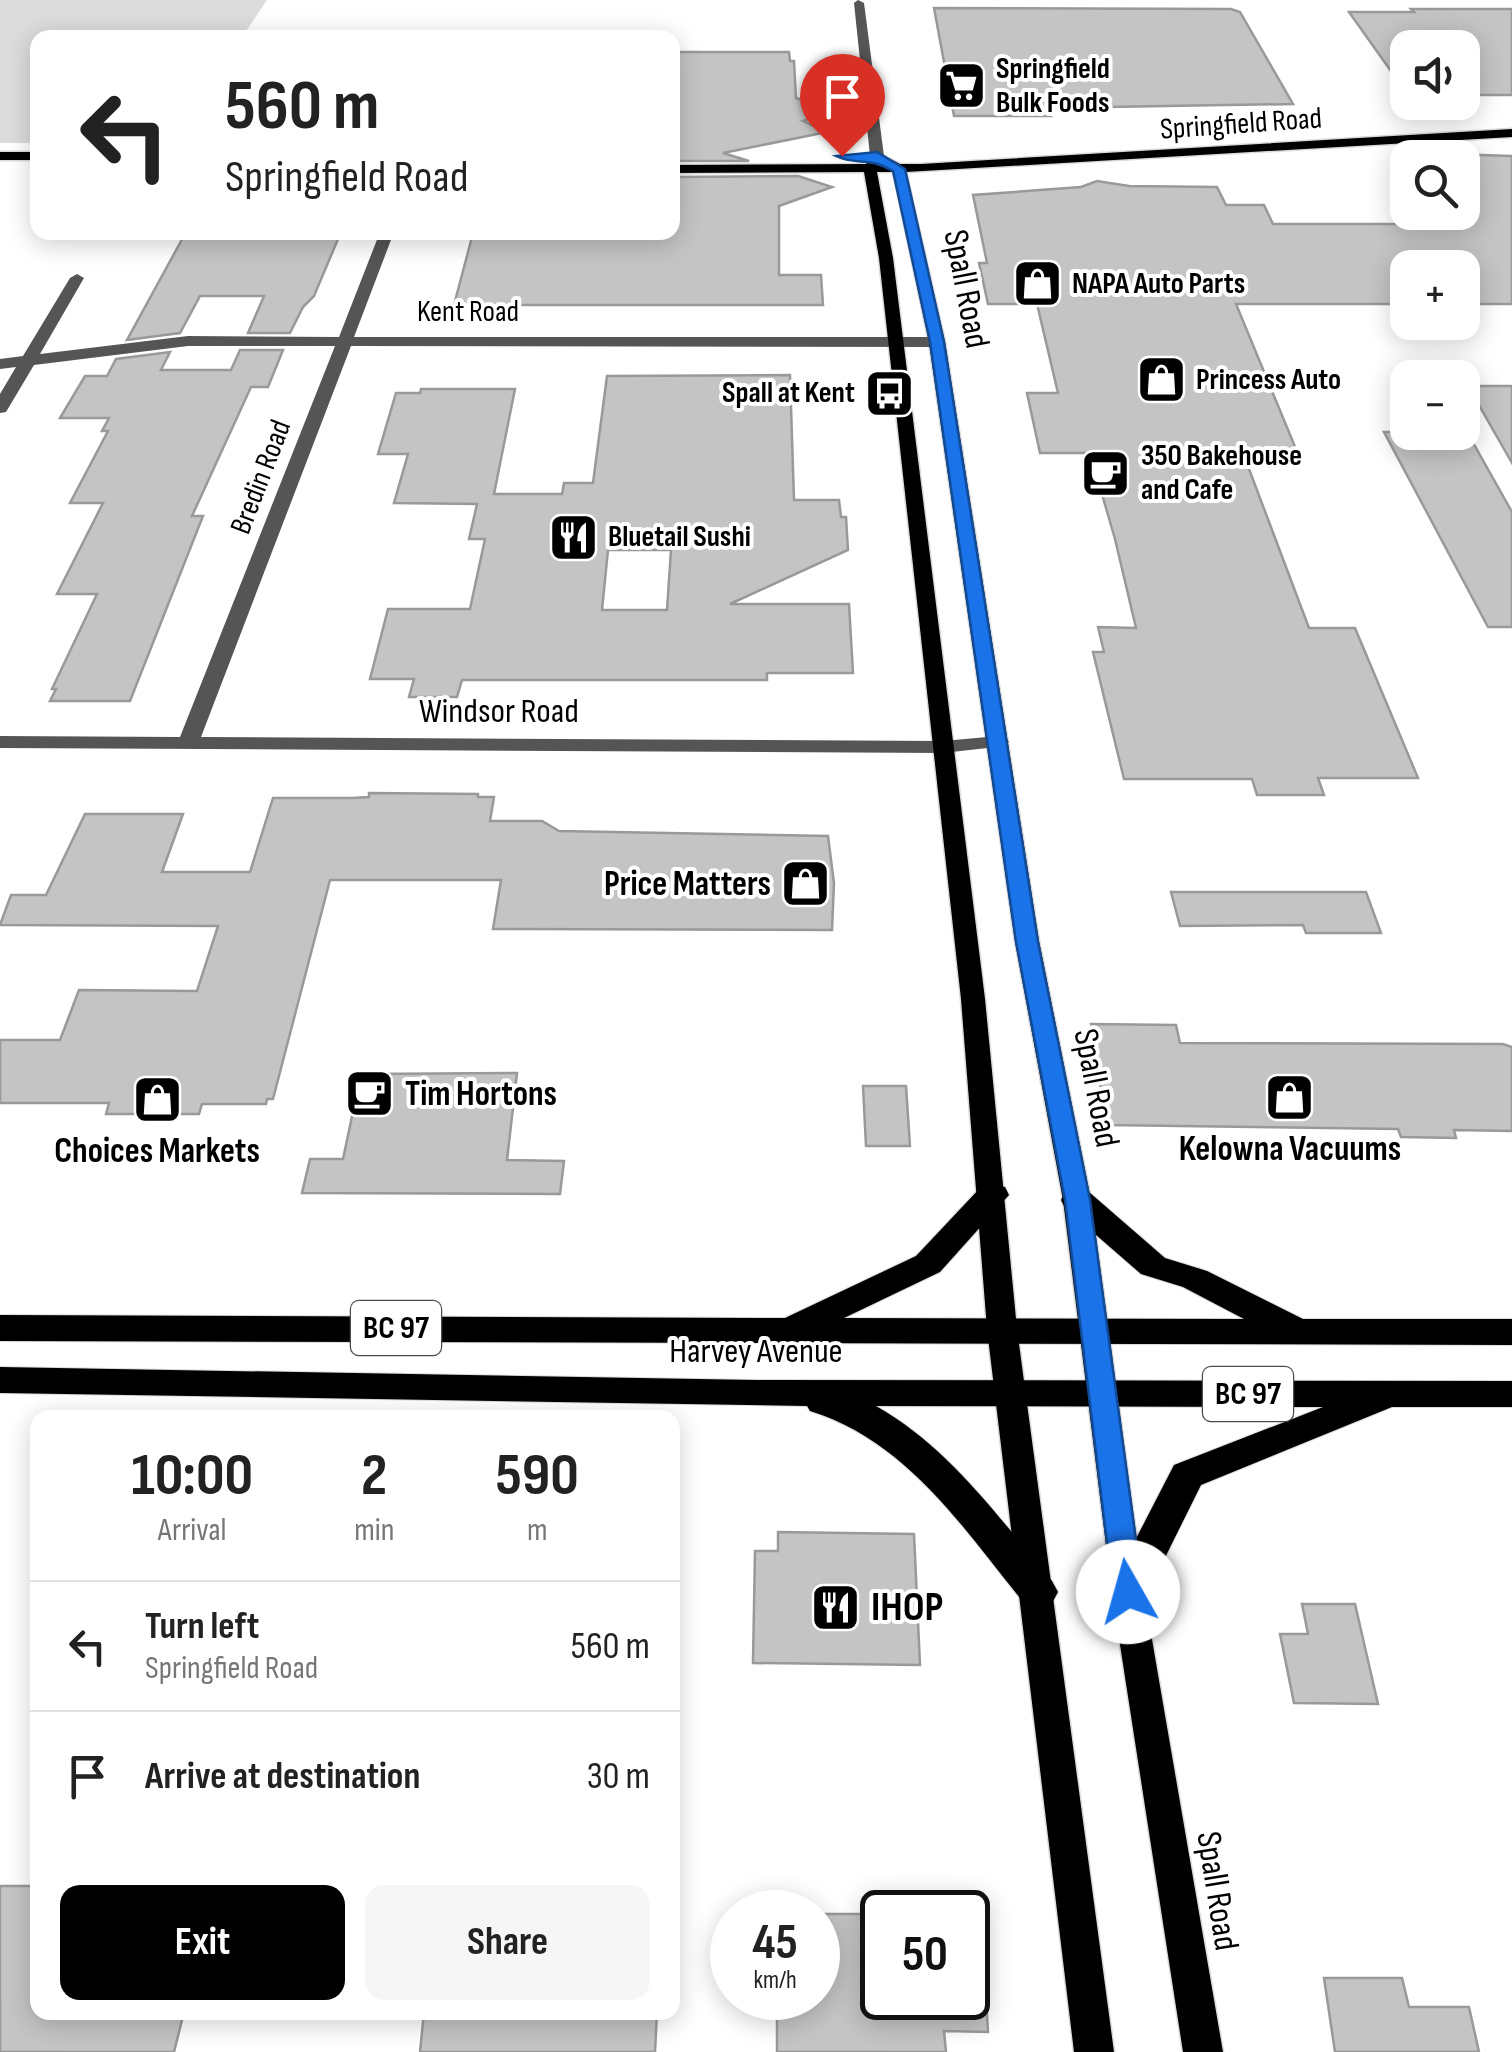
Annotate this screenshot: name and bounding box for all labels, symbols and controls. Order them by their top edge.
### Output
map controls [1390,30,1480,450]
button: sound [1390,30,1480,120]
place label: Springfield Bulk Foods [996,51,1110,121]
pin [800,54,885,157]
supermarket icon: Springfield Bulk Foods [935,60,987,112]
text: 560 m [225,65,379,149]
icon: arrive [815,69,870,124]
icon: left [60,70,190,200]
street label: Springfield Road [1159,100,1323,148]
button: search [1390,140,1480,230]
text: Springfield Road [225,150,468,205]
street label: Spall Road [933,226,999,352]
button: + [1390,250,1480,340]
shop icon: NAPA Auto Parts [1011,258,1063,310]
place label: NAPA Auto Parts [1072,266,1245,302]
street label: Kent Road [417,294,519,330]
shop icon: Princess Auto [1135,354,1187,406]
button: − [1390,360,1480,450]
place label: Princess Auto [1196,362,1341,398]
bus stop icon: Spall at Kent [864,367,916,419]
place label: Spall at Kent [722,375,855,411]
street label: Bredin Road [223,415,299,539]
place label: 350 Bakehouse and Cafe [1141,438,1302,508]
cafe icon: 350 Bakehouse and Cafe [1080,447,1132,499]
restaurant icon: Bluetail Sushi [547,511,599,563]
place label: Bluetail Sushi [608,519,751,555]
street label: Windsor Road [419,690,579,733]
shop icon: Price Matters [780,858,832,910]
place label: Price Matters [604,863,771,906]
street label: Spall Road [1063,1025,1129,1151]
cafe icon: Tim Hortons [344,1068,396,1120]
shop icon: Kelowna Vacuums [1264,1071,1316,1123]
shop icon: Choices Markets [131,1073,183,1125]
place label: Tim Hortons [405,1073,557,1116]
place label: Kelowna Vacuums [1179,1128,1401,1171]
place label: Choices Markets [54,1130,260,1173]
road number: BC 97 [351,1301,441,1355]
street label: Harvey Avenue [669,1330,843,1373]
road number: BC 97 [1203,1367,1293,1421]
text: 10:00 [131,1440,253,1512]
text: 2 [361,1440,387,1512]
text: 590 [495,1440,579,1512]
text: Arrival [158,1511,226,1550]
text: min [354,1511,394,1550]
text: m [527,1511,547,1550]
position arrow [1076,1540,1180,1644]
restaurant icon: IHOP [810,1581,862,1633]
place label: IHOP [871,1582,944,1633]
text: Turn left [145,1604,259,1649]
icon: left [60,1619,115,1674]
text: 560 m [571,1624,650,1669]
text: Springfield Road [145,1649,318,1688]
icon: arrive [60,1749,115,1804]
text: Arrive at destination [145,1754,420,1799]
text: 30 m [587,1754,650,1799]
street label: Spall Road [1186,1828,1248,1954]
button: Exit [60,1885,345,2000]
button: Share [365,1885,650,2000]
speed limit sign: 50 [860,1890,990,2020]
text: 45 [752,1913,798,1973]
text: km/h [753,1965,797,1996]

